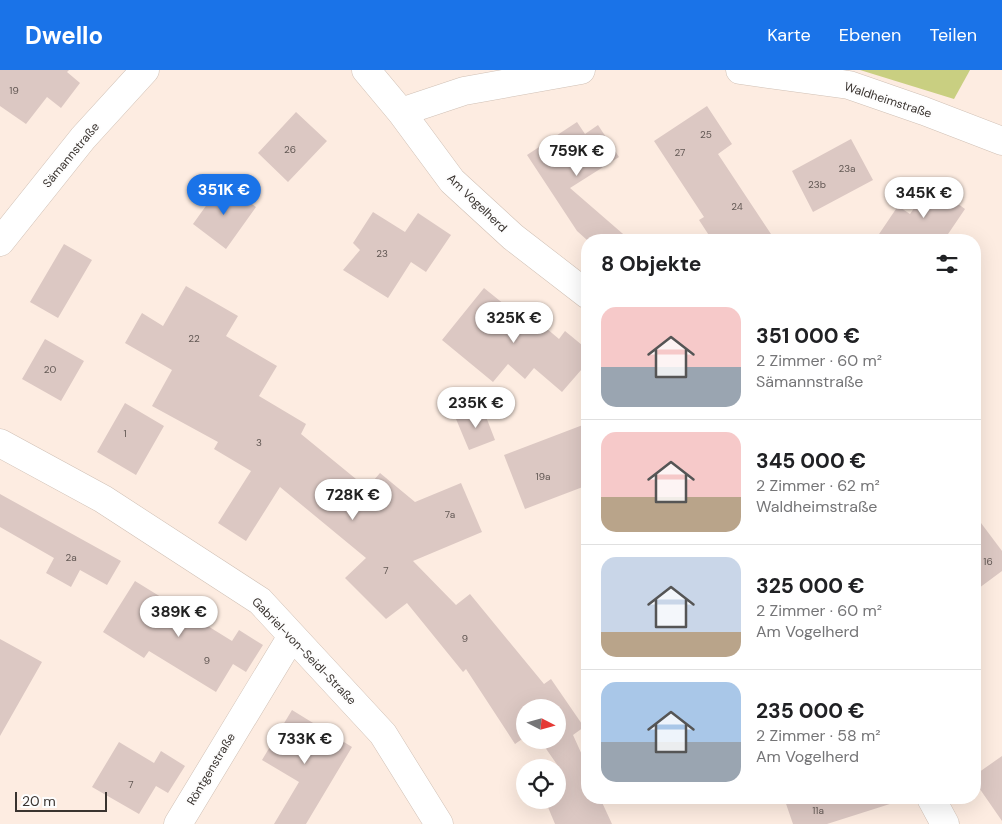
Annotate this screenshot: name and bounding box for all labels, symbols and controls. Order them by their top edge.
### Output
text: Dwello [25,20,103,51]
text: Karte [767,23,811,47]
text: Ebenen [839,23,901,47]
text: Teilen [929,23,977,47]
street label: Waldheimstraße [842,78,934,122]
house number: 19 [9,84,19,97]
street label: Sämannstraße [39,119,103,191]
house number: 25 [700,128,712,141]
pin: 759K € [536,134,618,177]
text: 759K € [550,140,604,161]
house number: 26 [284,143,296,156]
house number: 27 [675,146,685,159]
house number: 23a [838,162,856,175]
street label: Am Vogelherd [444,170,510,236]
pin: 351K € [183,174,265,216]
pin: 345K € [883,176,965,219]
house number: 23b [808,178,826,191]
text: 351K € [198,179,250,200]
text: 345K € [896,182,952,203]
house number: 24 [731,200,743,213]
house number: 23 [376,247,388,260]
text: 8 Objekte [601,250,701,278]
icon: filters [933,250,961,278]
pin: 325K € [473,302,555,344]
text: 325K € [486,307,542,328]
text: 351 000 € [756,322,860,350]
icon: home [641,327,701,387]
house number: 22 [188,332,200,345]
text: 2 Zimmer · 60 m² [756,350,882,371]
house number: 20 [44,363,56,376]
text: Sämannstraße [756,371,863,392]
pin: 235K € [435,386,517,429]
text: 235K € [448,392,504,413]
house number: 1 [123,427,127,440]
house number: 3 [256,436,262,449]
text: 345 000 € [756,447,866,475]
icon: home [641,452,701,512]
house number: 19a [536,470,550,483]
text: 2 Zimmer · 62 m² [756,475,880,496]
pin: 728K € [312,478,394,521]
text: 728K € [326,484,380,505]
text: Waldheimstraße [756,496,877,517]
house number: 7a [445,508,455,521]
house number: 2a [65,551,77,564]
house number: 16 [983,555,993,568]
house number: 7 [383,564,389,577]
text: 325 000 € [756,572,865,600]
icon: home [641,577,701,637]
street label: Gabriel-von-Seidl-Straße [248,594,360,708]
pin: 389K € [138,596,220,638]
text: 2 Zimmer · 60 m² [756,600,882,621]
text: 389K € [151,601,207,622]
text: Am Vogelherd [756,621,859,642]
house number: 9 [462,632,468,645]
house number: 9 [204,654,210,667]
text: 235 000 € [756,697,865,725]
north arrow [516,699,566,749]
map controls [516,699,566,809]
icon: home [641,702,701,762]
pin: 733K € [264,722,346,765]
text: 2 Zimmer · 58 m² [756,725,880,746]
text: 733K € [278,728,332,749]
street label: Röntgenstraße [183,730,239,808]
text: Am Vogelherd [756,746,859,767]
button: locate [516,759,566,809]
house number: 7 [128,778,134,791]
scale bar [15,789,108,812]
text: 20 m [22,792,56,810]
house number: 11a [812,804,824,817]

